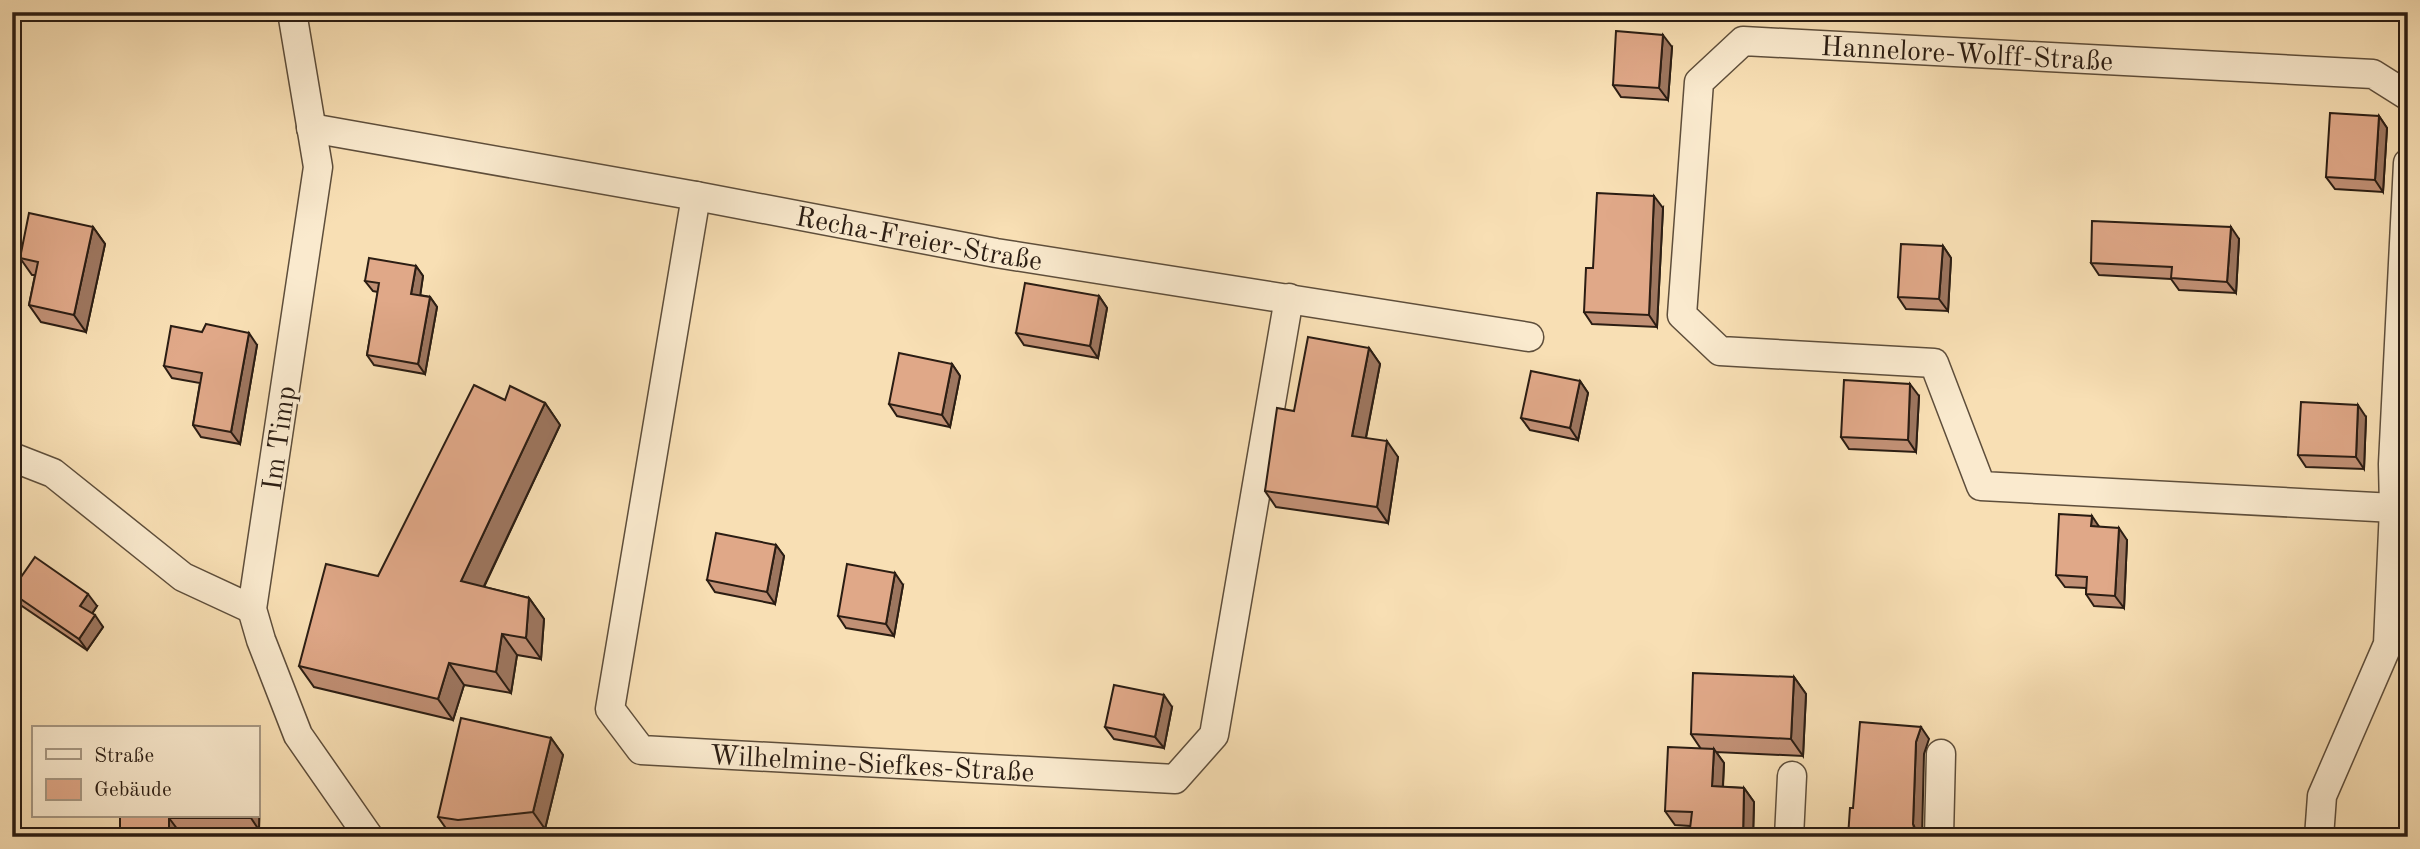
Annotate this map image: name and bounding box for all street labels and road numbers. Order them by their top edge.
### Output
street label: Hannelore-Wolff-Straße [1820,34,2114,77]
street label: Recha-Freier-Straße [793,204,1044,277]
street label: Im Timp [260,384,302,493]
street label: Wilhelmine-Siefkes-Straße [709,743,1035,788]

